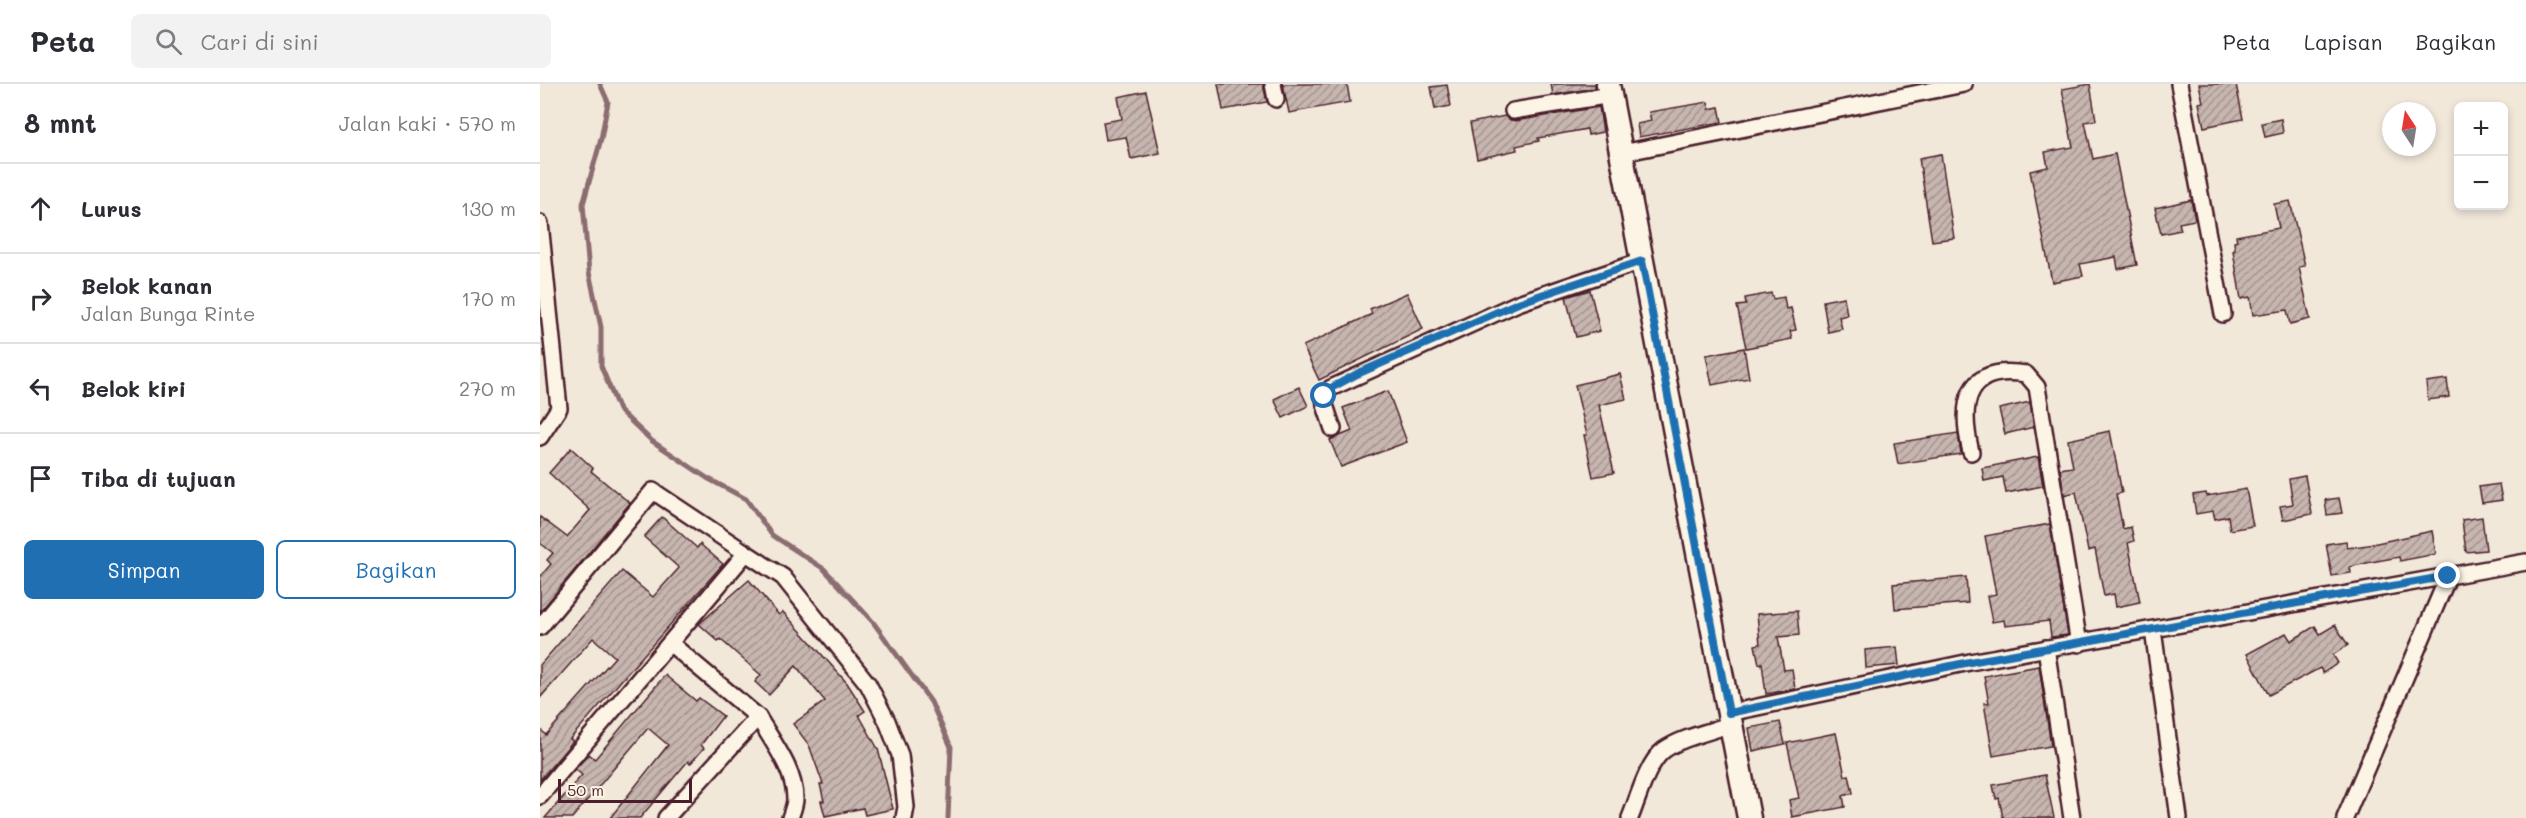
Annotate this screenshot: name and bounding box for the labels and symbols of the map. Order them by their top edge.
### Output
north arrow [2382,102,2436,156]
route start [1310,382,1336,408]
route end [2434,562,2460,588]
scale bar [558,776,692,804]

